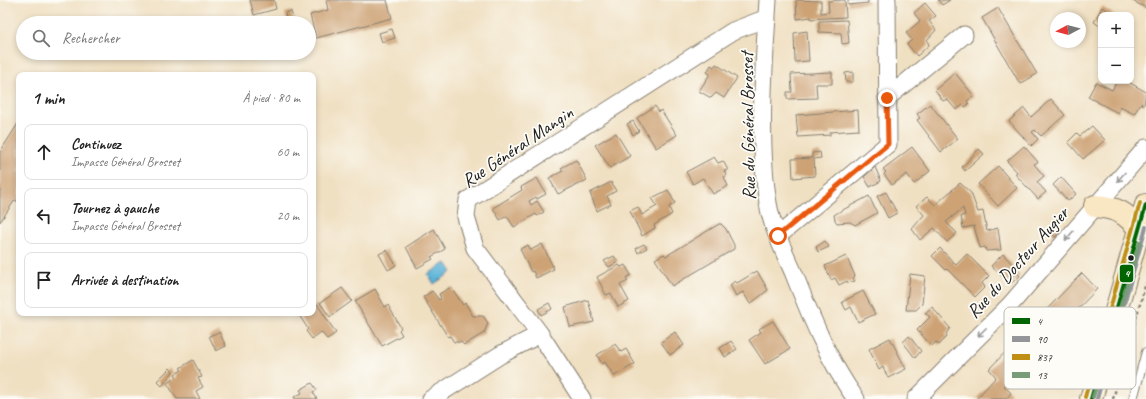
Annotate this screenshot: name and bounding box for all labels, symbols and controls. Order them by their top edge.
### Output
north arrow [1050,12,1086,48]
map controls [1098,12,1134,84]
button: + [1098,12,1134,48]
search box [16,16,316,60]
icon: search [30,27,52,49]
text: Rechercher [62,29,120,48]
button: − [1098,48,1134,84]
street label: Rue du Général Brosset [735,49,761,200]
text: 1 min [32,88,65,109]
route end [878,89,896,107]
text: À pied · 80 m [243,90,300,106]
street label: Rue Général Mangin [457,100,578,193]
text: Continuez [71,135,121,154]
icon: ahead [33,141,55,163]
text: 60 m [277,144,299,160]
text: Impasse Général Brosset [71,154,180,170]
one-way arrow [1116,172,1125,183]
text: Tournez à gauche [71,199,158,218]
street label: Rue du Docteur Augier [961,200,1076,323]
icon: left [33,205,55,227]
text: 20 m [277,208,299,224]
text: Impasse Général Brosset [71,218,180,234]
route start [769,227,787,245]
one-way arrow [1065,231,1074,241]
unlabelled marker [1126,253,1136,263]
line badge: 4 [1119,264,1134,283]
text: 4 [1125,266,1132,280]
icon: arrive [33,269,55,291]
text: Arrivée à destination [71,271,179,290]
legend [1004,307,1136,389]
text: 4 [1037,314,1043,328]
one-way arrow [977,327,987,337]
text: 90 [1037,332,1048,346]
text: 837 [1037,350,1053,364]
text: 13 [1037,368,1048,382]

